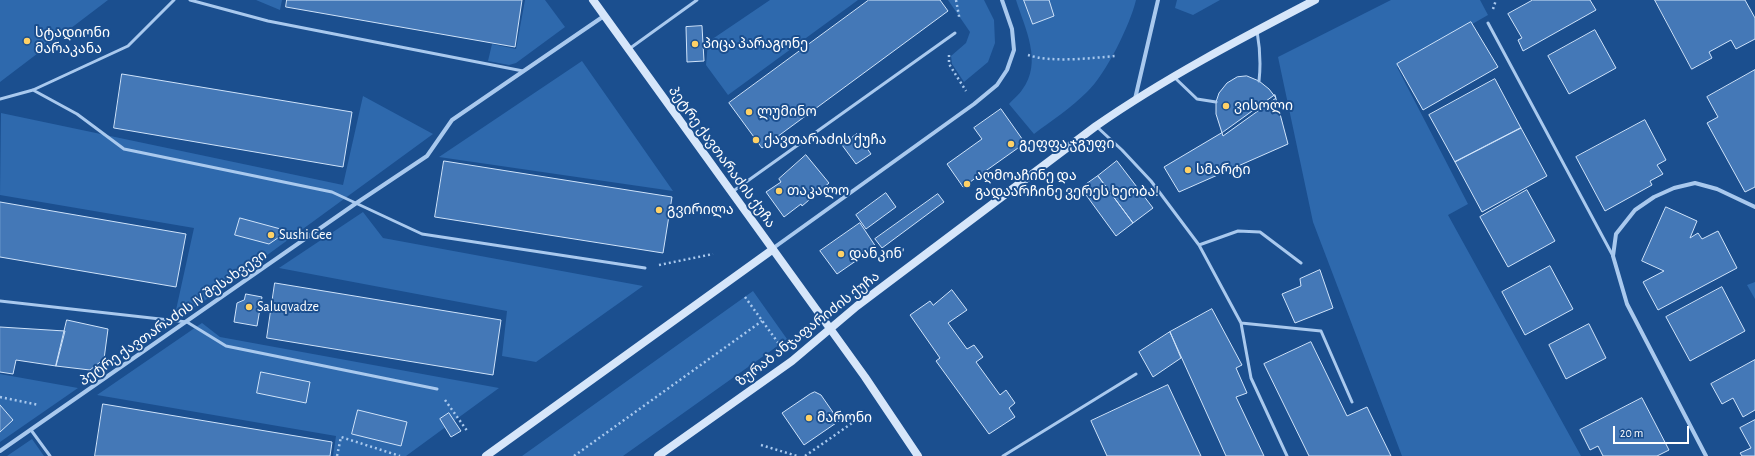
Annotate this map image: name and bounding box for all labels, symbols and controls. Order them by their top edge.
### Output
place label: სტადიონი მარაკანა [35,25,110,58]
marker: სტადიონი მარაკანა [22,36,32,46]
place label: პიცა პარაგონე [703,36,808,52]
marker: პიცა პარაგონე [690,39,700,49]
street label: პეტრე ქავთარაძის ქუჩა [665,83,779,231]
place label: ვისოლი [1234,98,1293,114]
marker: ვისოლი [1221,101,1231,111]
place label: ლუმინო [757,104,817,120]
marker: ლუმინო [744,107,754,117]
place label: ქავთარაძის ქუჩა [764,132,887,148]
marker: ქავთარაძის ქუჩა [751,135,761,145]
place label: გეფფა ჯგუფი [1019,136,1114,152]
marker: გეფფა ჯგუფი [1006,139,1016,149]
place label: სმარტი [1196,162,1251,178]
marker: სმარტი [1183,165,1193,175]
place label: აღმოაჩინე და გადაარჩინე ვერეს ხეობა! [975,168,1159,200]
marker: აღმოაჩინე და გადაარჩინე ვერეს ხეობა! [962,179,972,189]
place label: თაკალო [787,183,849,199]
marker: თაკალო [774,186,784,196]
place label: გვირილა [667,202,734,218]
marker: გვირილა [654,205,664,215]
place label: Sushi Gee [279,227,332,243]
marker: Sushi Gee [266,230,276,240]
place label: დანკინ' [849,246,904,262]
street label: პეტრე ქავთარაძის IV შესახვევი [76,247,270,389]
marker: დანკინ' [836,249,846,259]
street label: ზურაბ ანჯაფარიძის ქუჩა [733,268,883,390]
place label: Saluqvadze [257,299,319,315]
marker: Saluqvadze [244,302,254,312]
place label: მარონი [817,410,872,426]
marker: მარონი [804,413,814,423]
scale bar [1615,418,1691,444]
text: 20 m [1620,427,1643,439]

